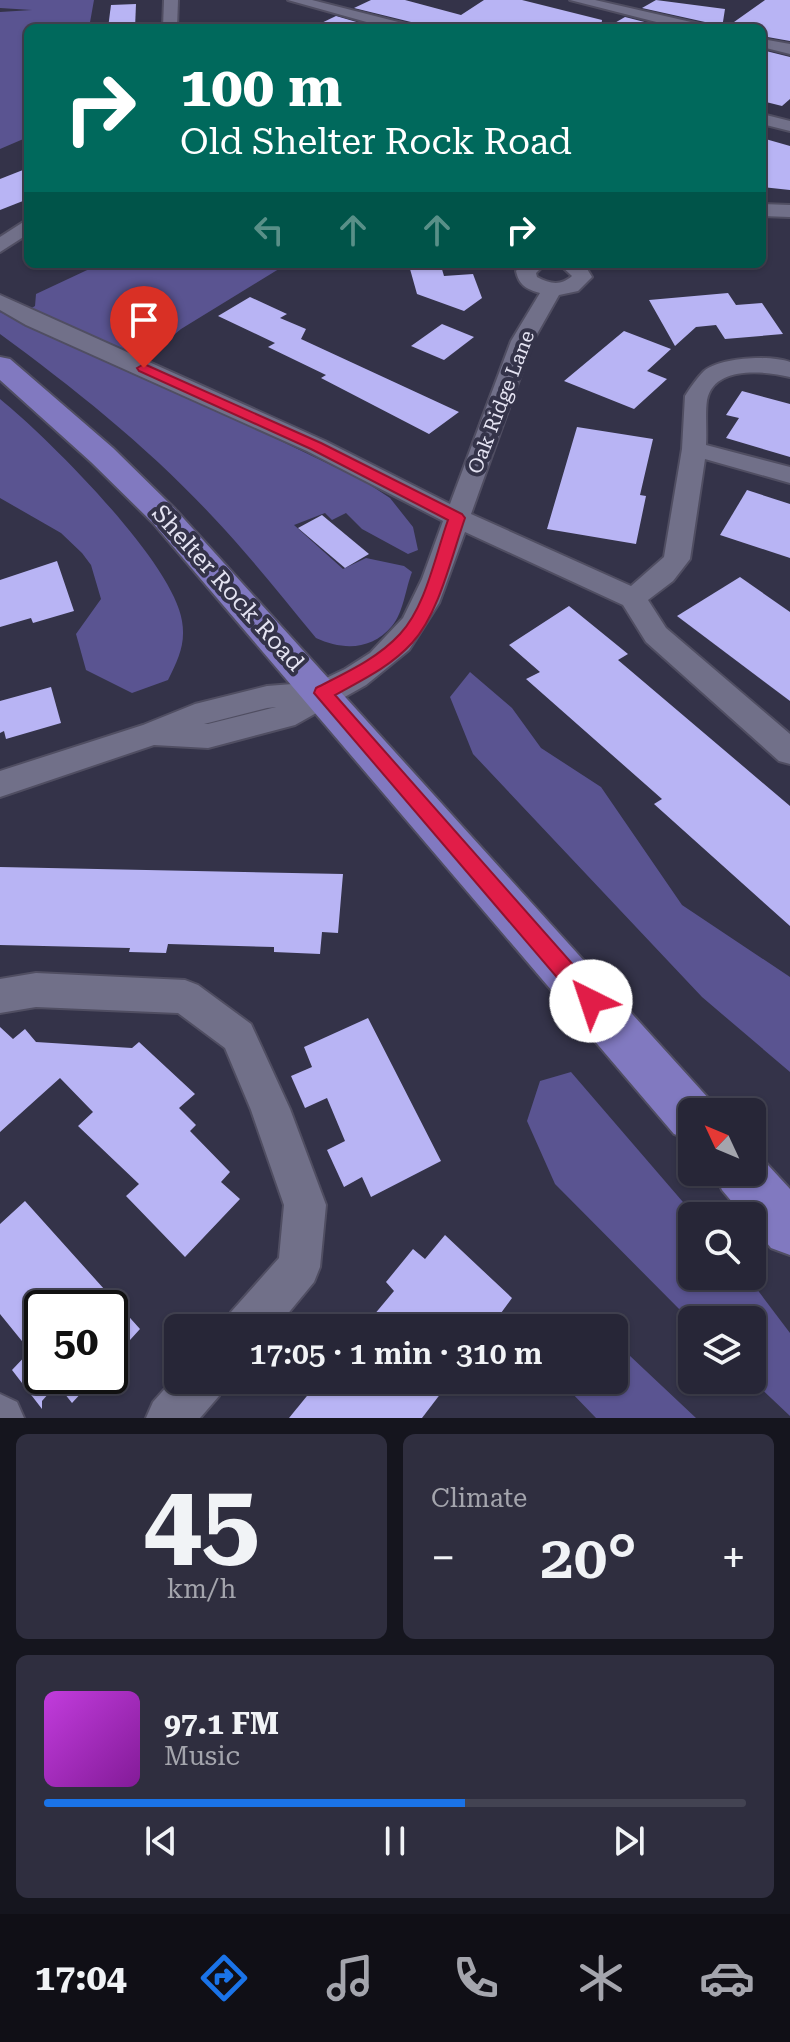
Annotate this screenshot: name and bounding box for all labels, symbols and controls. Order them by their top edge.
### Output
text: 100 m [180,54,342,120]
icon: right [48,56,152,160]
text: Old Shelter Rock Road [180,121,572,163]
icon: left [247,208,291,252]
icon: ahead [331,208,375,252]
icon: ahead [415,208,459,252]
icon: right [499,208,543,252]
pin [110,286,178,368]
icon: arrive [122,298,166,342]
street label: Oak Ridge Lane [463,327,539,477]
street label: Shelter Rock Road [146,499,310,677]
position arrow [549,959,633,1043]
north arrow [678,1098,766,1186]
map controls [678,1098,766,1394]
button: search [678,1202,766,1290]
speed limit sign: 50 [24,1290,128,1394]
button: layers [678,1306,766,1394]
text: 17:05 · 1 min · 310 m [250,1336,542,1371]
text: 45 [143,1461,260,1582]
text: Climate [431,1483,527,1513]
text: 20° [540,1522,637,1593]
text: − [431,1532,456,1584]
text: + [721,1532,746,1584]
text: km/h [167,1574,236,1604]
text: 97.1 FM [164,1706,279,1741]
text: Music [164,1741,240,1771]
icon: previous [139,1819,183,1863]
icon: pause [373,1819,417,1863]
icon: next [607,1819,651,1863]
icon: directions [196,1950,252,2006]
icon: music [322,1950,378,2006]
icon: phone [448,1950,504,2006]
icon: climate [573,1950,629,2006]
icon: car [699,1950,755,2006]
text: 17:04 [35,1957,127,1999]

